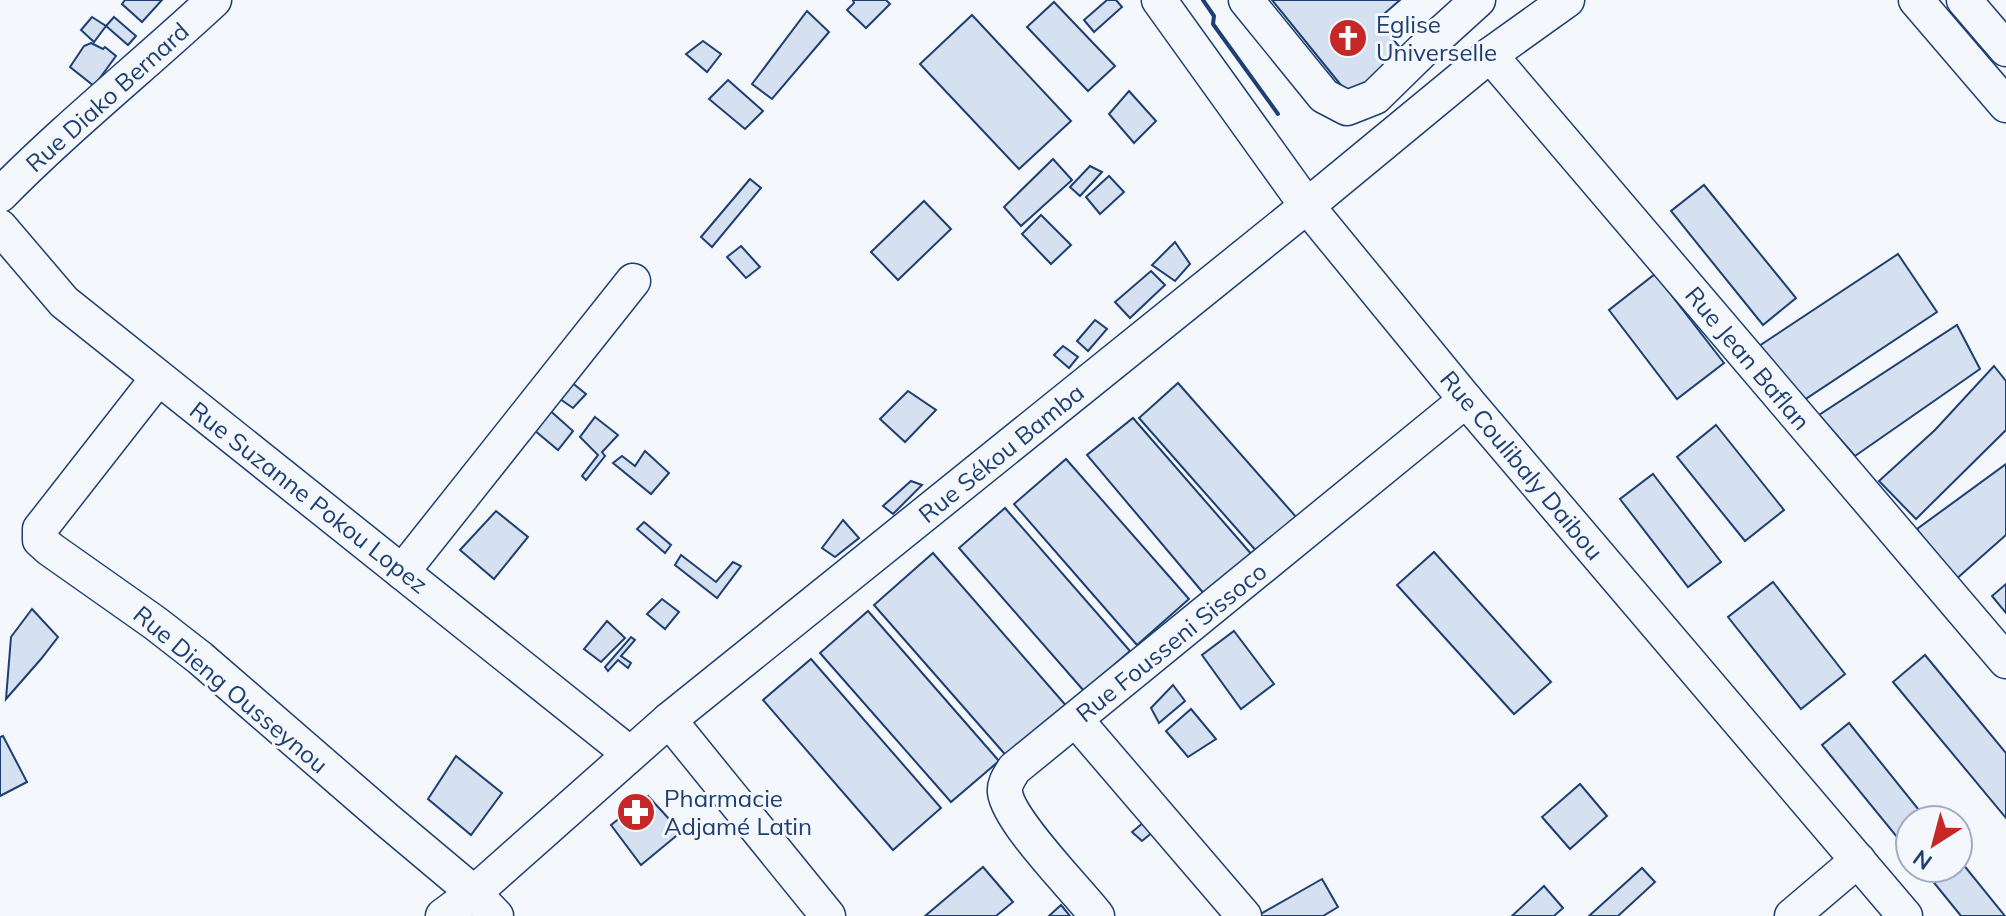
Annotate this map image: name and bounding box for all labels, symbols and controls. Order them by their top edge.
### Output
place label: Eglise Universelle [1376,9,1497,67]
street label: Rue Diako Bernard [19,16,195,178]
church icon: Eglise Universelle [1327,17,1369,59]
street label: Rue Jean Baflan [1679,280,1817,436]
street label: Rue Coulibaly Daibou [1434,364,1610,566]
street label: Rue Sékou Bamba [912,377,1090,529]
street label: Rue Suzanne Pokou Lopez [184,395,434,599]
street label: Rue Fousseni Sissoco [1070,556,1272,728]
street label: Rue Dieng Ousseynou [128,599,334,779]
place label: Pharmacie Adjamé Latin [664,783,812,841]
pharmacy icon: Pharmacie Adjamé Latin [615,791,657,833]
north arrow [1894,804,1974,884]
text: N [1907,844,1937,876]

